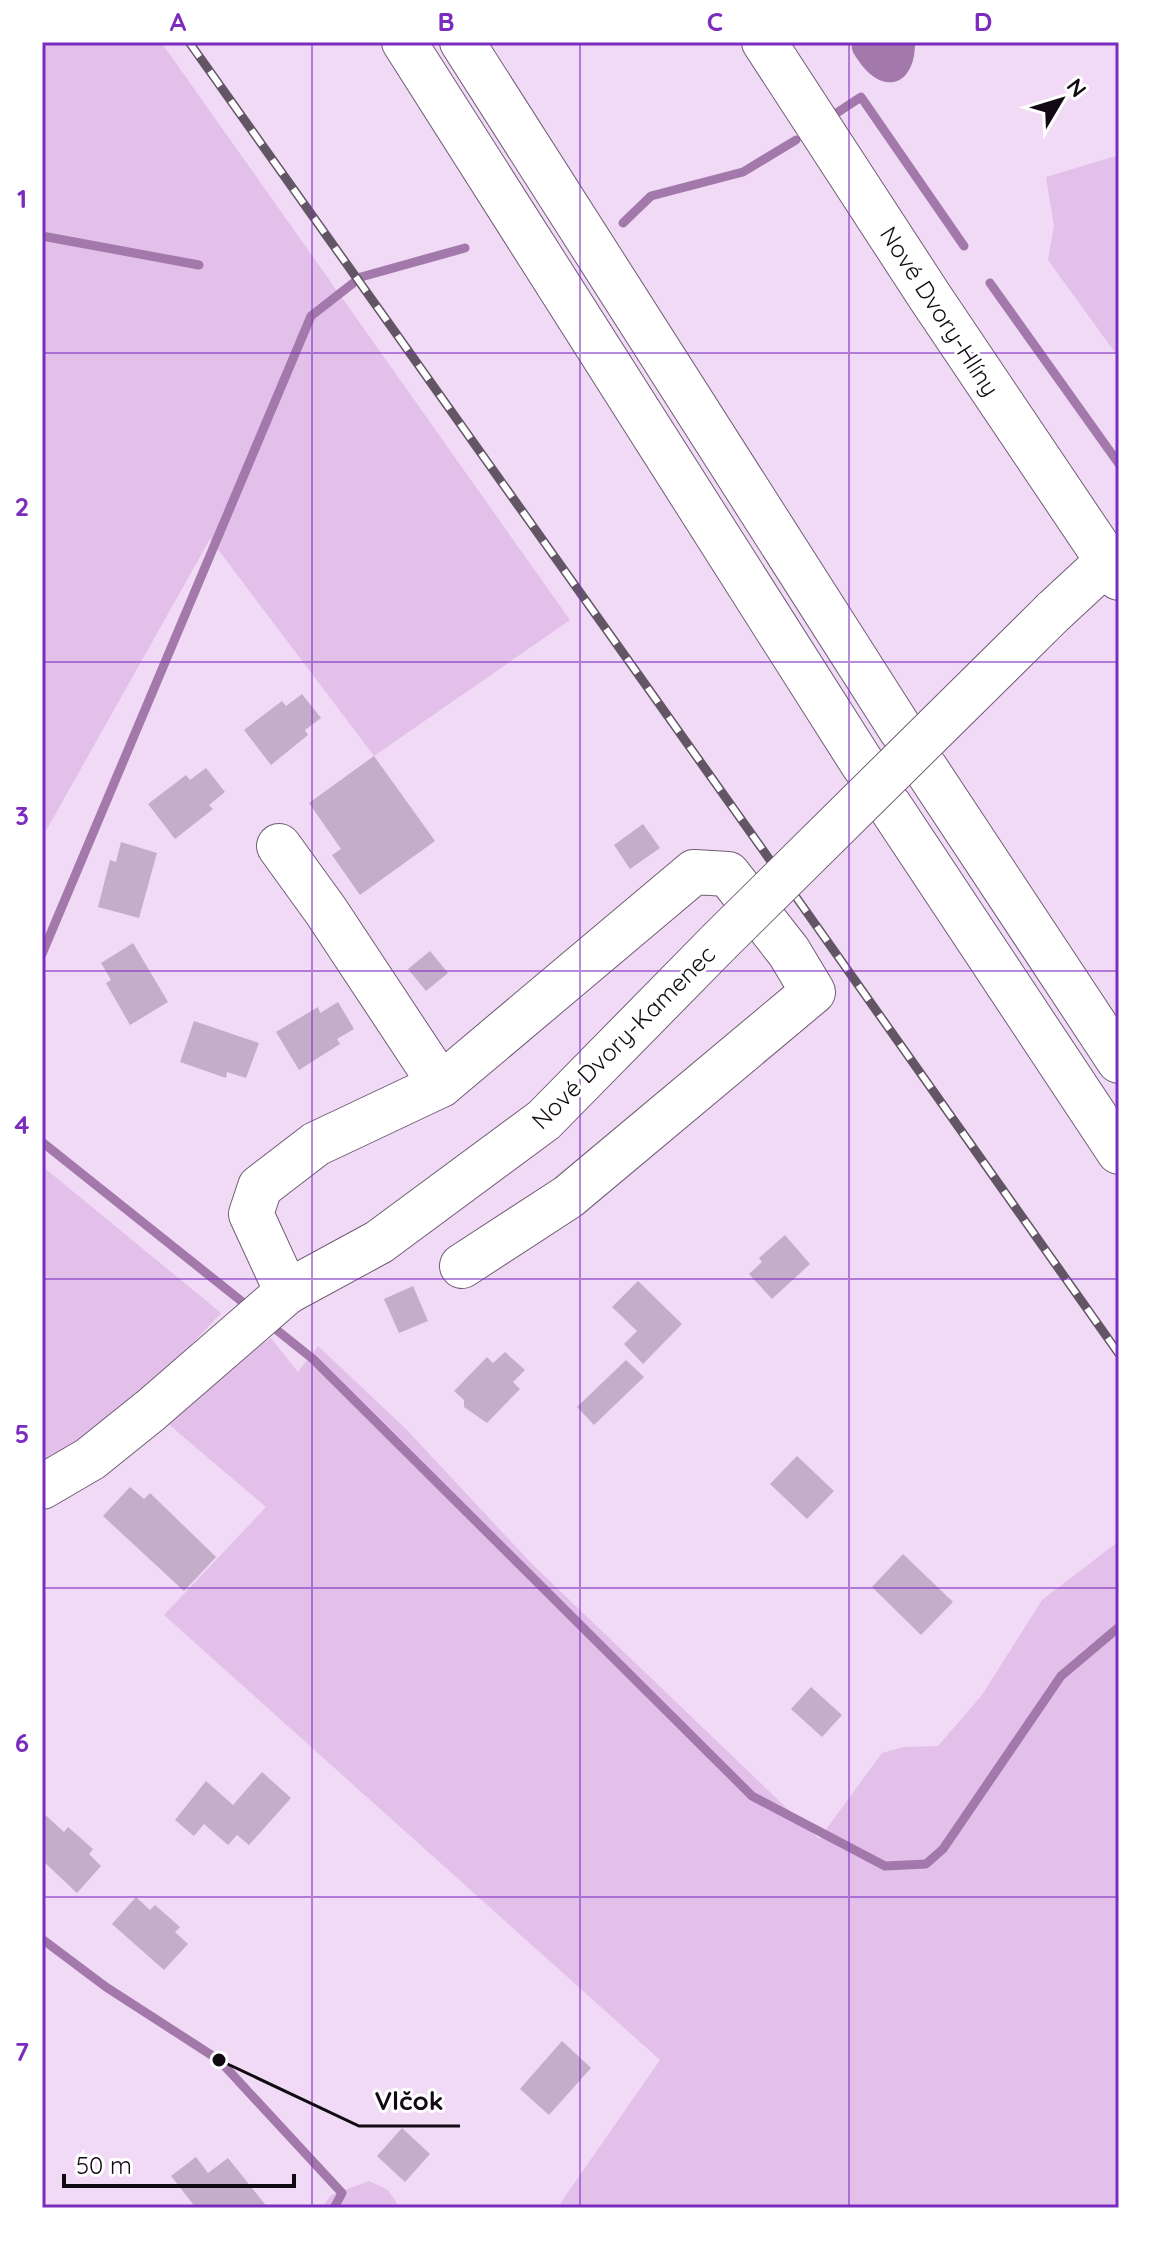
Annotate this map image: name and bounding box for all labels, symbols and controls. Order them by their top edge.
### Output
text: A [170,5,187,38]
text: B [437,5,455,38]
text: C [707,5,723,38]
text: D [974,5,992,38]
north arrow [1021,60,1101,140]
text: N [1061,73,1093,103]
text: 1 [17,182,27,215]
street label: Nové Dvory-Hlíny [874,220,1006,402]
text: 2 [15,490,29,523]
text: 3 [15,799,29,832]
street label: Nové Dvory-Kamenec [525,939,721,1135]
text: 4 [14,1108,30,1141]
text: 5 [15,1417,29,1450]
text: 6 [15,1726,29,1759]
text: 7 [15,2035,29,2068]
callout: Vlčok [359,2076,460,2126]
text: Vlčok [374,2084,444,2117]
scale bar [64,2138,294,2188]
text: 50 m [76,2150,132,2180]

